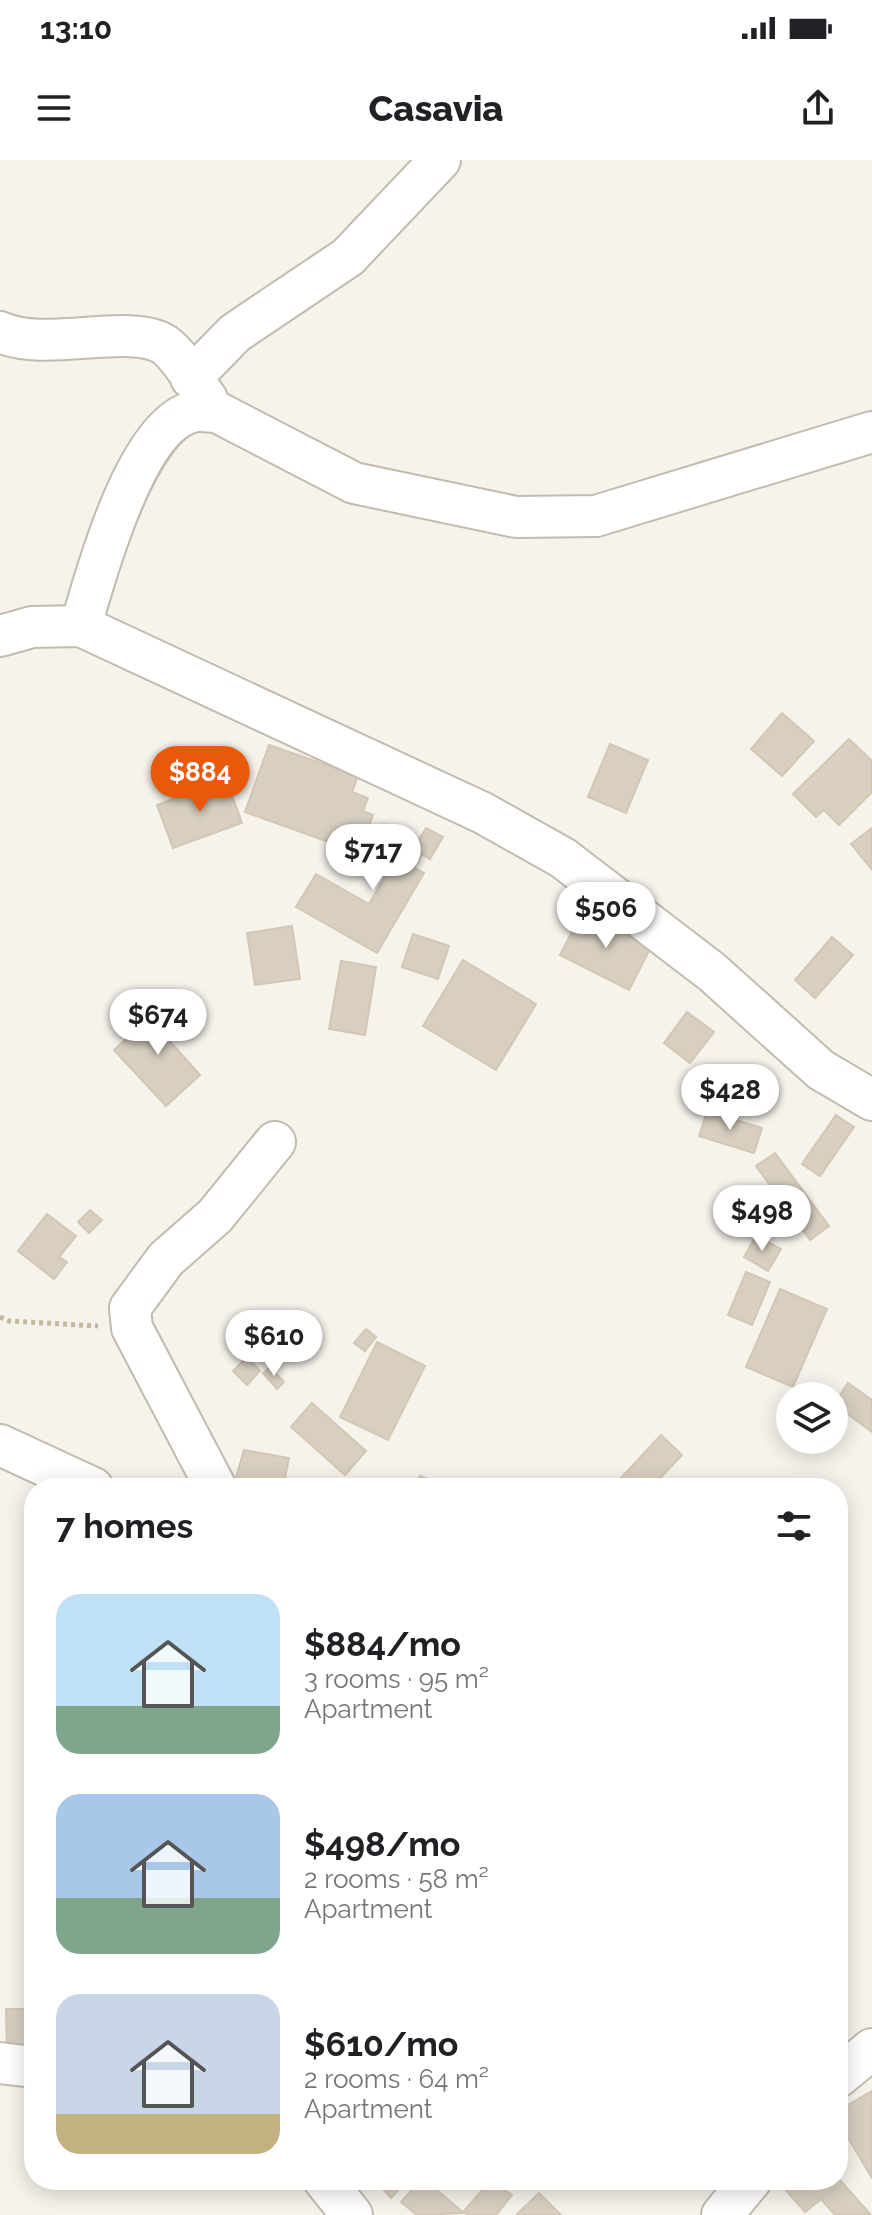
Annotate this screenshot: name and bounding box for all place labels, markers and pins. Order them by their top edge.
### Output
pin: $884 [153,746,247,814]
pin: $717 [326,824,420,892]
pin: $506 [559,882,653,950]
pin: $674 [111,989,205,1057]
pin: $428 [683,1064,777,1132]
pin: $498 [715,1185,809,1253]
pin: $610 [227,1310,321,1378]

